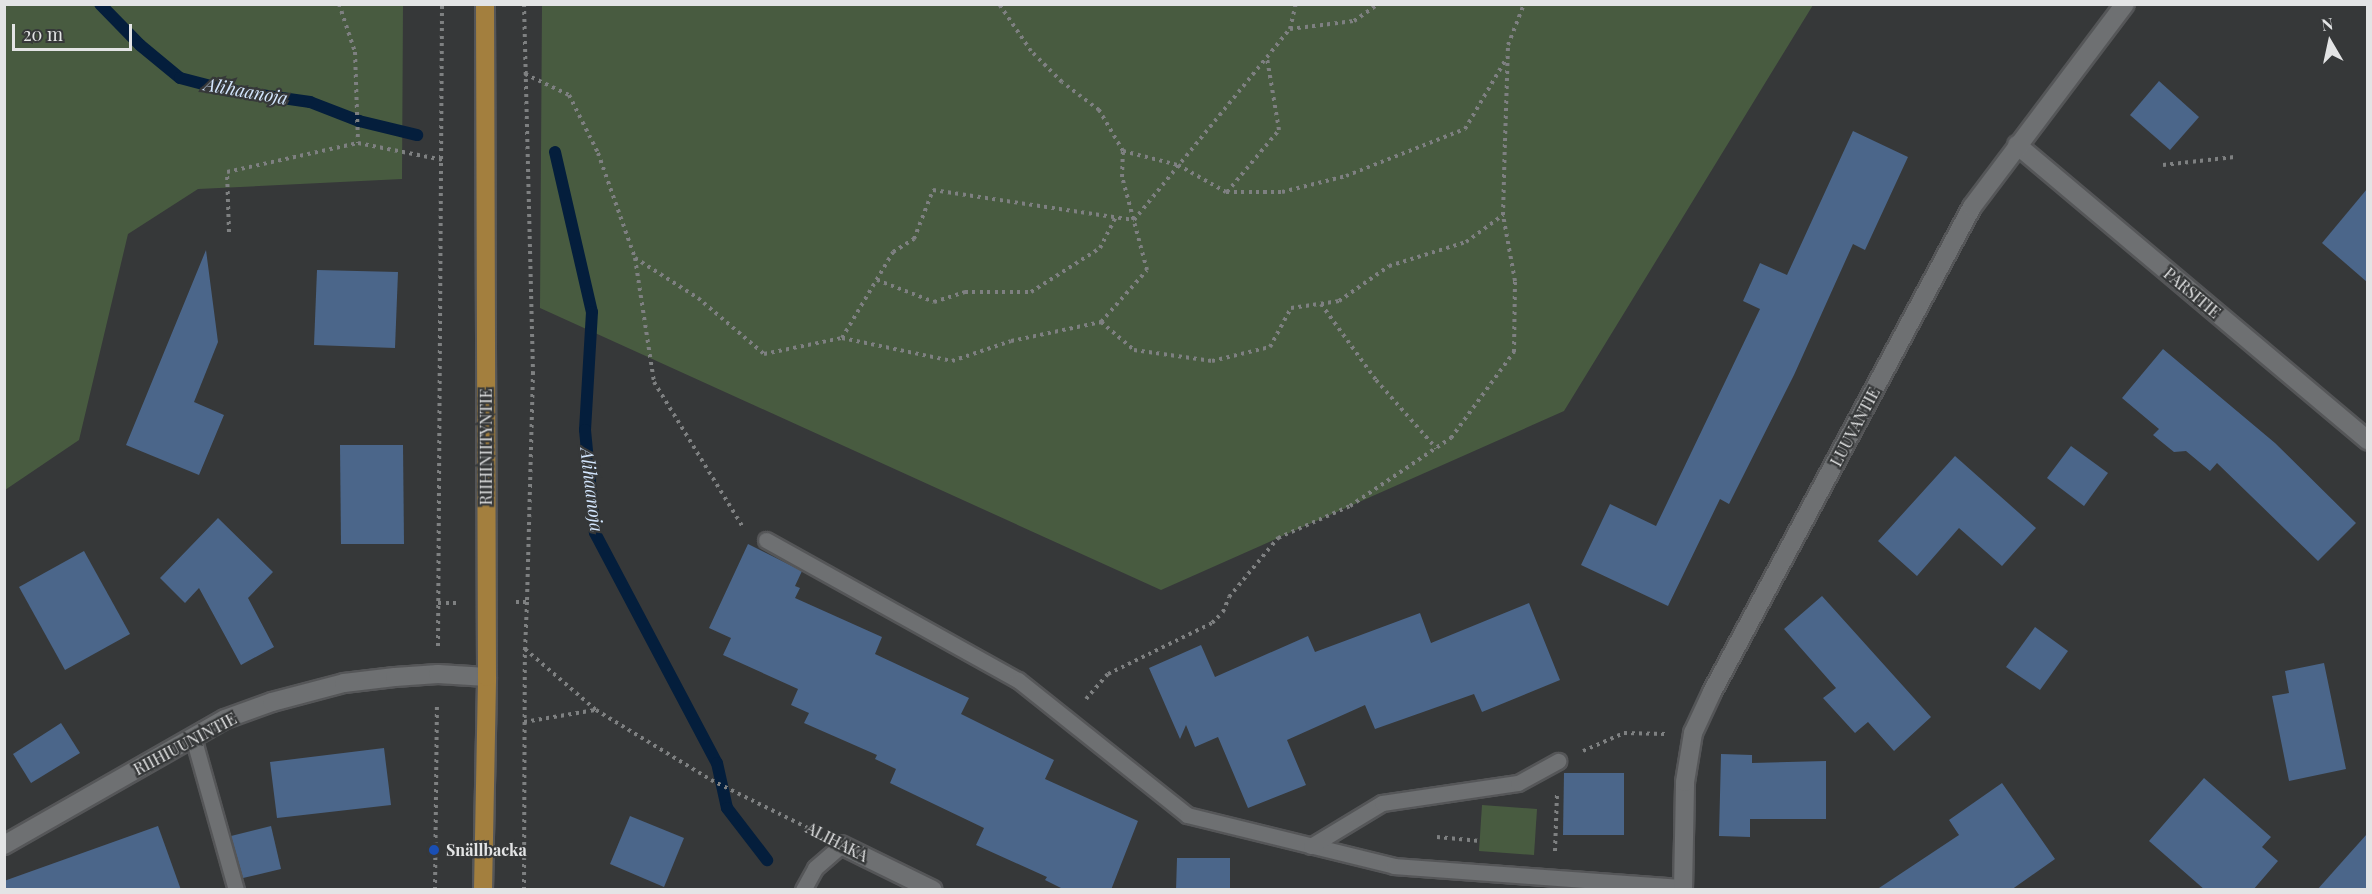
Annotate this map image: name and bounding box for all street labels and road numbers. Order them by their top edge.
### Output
street label: PARSITIE [2160,264,2224,322]
street label: LUUVANTIE [1826,384,1884,470]
street label: RIIHINIITYNTIE [476,389,496,505]
street label: RIIHIUUNINTIE [130,709,240,779]
street label: ALIHAKA [803,818,871,866]

